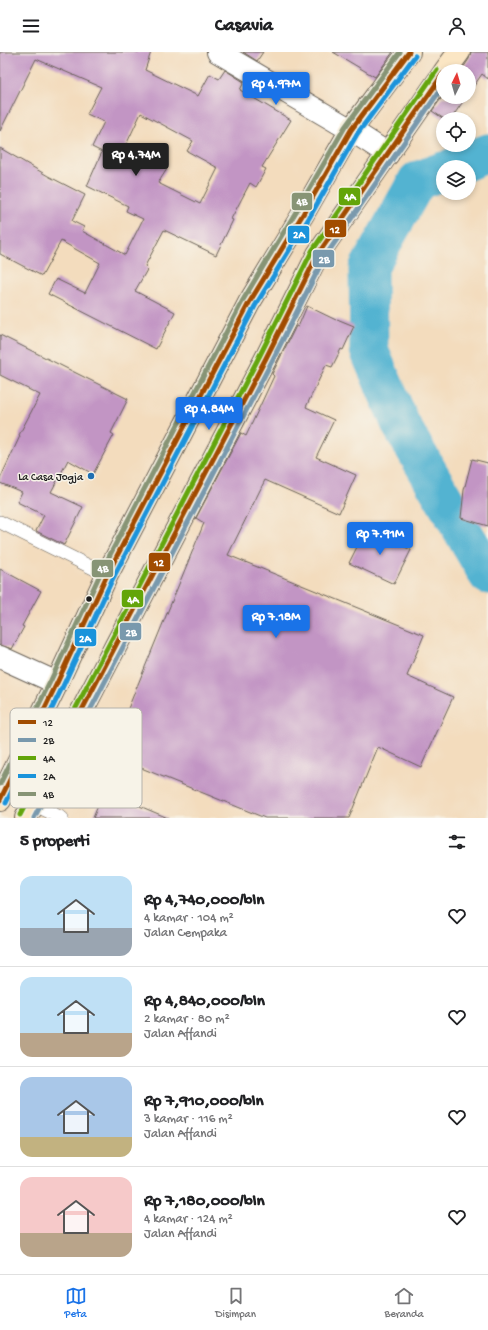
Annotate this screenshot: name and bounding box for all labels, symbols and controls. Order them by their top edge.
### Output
icon: menu [20,15,42,37]
icon: person [446,15,468,37]
text: Casavia [215,16,273,37]
north arrow [436,64,476,104]
map controls [436,64,476,200]
pin: Rp 4.97M [235,72,317,106]
text: Rp 4.97M [252,77,300,92]
button: locate [436,112,476,152]
pin: Rp 4.74M [95,143,177,177]
text: Rp 4.74M [112,148,160,163]
button: layers [436,160,476,200]
line badge: 4A [338,187,361,206]
line badge: 4B [291,192,313,211]
text: 4A [343,192,357,204]
text: 4B [296,197,309,209]
line badge: 12 [324,219,347,238]
line badge: 2A [287,225,310,244]
text: 12 [329,225,341,237]
text: 2A [293,230,306,242]
line badge: 2B [312,249,335,268]
text: 2B [318,255,331,267]
pin: Rp 4.84M [168,397,250,431]
text: Rp 4.84M [185,402,233,417]
marker: La Casa Jogja [86,471,96,481]
place label: La Casa Jogja [18,472,84,484]
pin: Rp 7.91M [339,522,421,556]
text: Rp 7.91M [356,527,404,542]
line badge: 12 [148,552,171,572]
text: 12 [153,558,165,570]
line badge: 4B [91,559,114,578]
text: 4B [97,564,110,576]
line badge: 4A [121,589,144,608]
unlabelled marker [84,594,94,604]
text: 4A [126,595,140,607]
pin: Rp 7.18M [235,605,317,639]
text: Rp 7.18M [252,610,300,625]
line badge: 2B [119,622,142,641]
line badge: 2A [74,628,97,647]
text: 2B [125,628,138,640]
text: 2A [79,634,92,646]
legend [10,708,142,808]
text: 12 [42,718,53,730]
text: 2B [43,736,54,748]
text: 4A [43,754,55,766]
text: 2A [43,772,55,784]
text: 4B [43,790,54,802]
icon: filters [446,831,468,853]
text: 5 properti [20,832,90,852]
text: Rp 4,740,000/bln [144,891,264,911]
icon: home [52,892,100,940]
icon: heart [446,905,468,927]
text: 4 kamar · 104 m² [144,911,234,926]
text: Jalan Cempaka [144,926,227,941]
text: Rp 4,840,000/bln [144,992,265,1012]
icon: home [52,993,100,1041]
icon: heart [446,1006,468,1028]
text: 2 kamar · 80 m² [144,1012,230,1027]
text: Jalan Affandi [144,1027,217,1042]
text: Rp 7,910,000/bln [144,1092,264,1112]
icon: home [52,1093,100,1141]
icon: heart [446,1106,468,1128]
text: 3 kamar · 116 m² [144,1112,233,1127]
text: Jalan Affandi [144,1127,217,1142]
text: Rp 7,180,000/bln [144,1192,265,1212]
icon: home [52,1193,100,1241]
icon: heart [446,1206,468,1228]
text: 4 kamar · 124 m² [144,1212,233,1227]
text: Jalan Affandi [144,1227,217,1242]
tab: Peta [64,1285,87,1321]
tab: Disimpan [215,1285,256,1321]
tab: Beranda [385,1285,424,1321]

